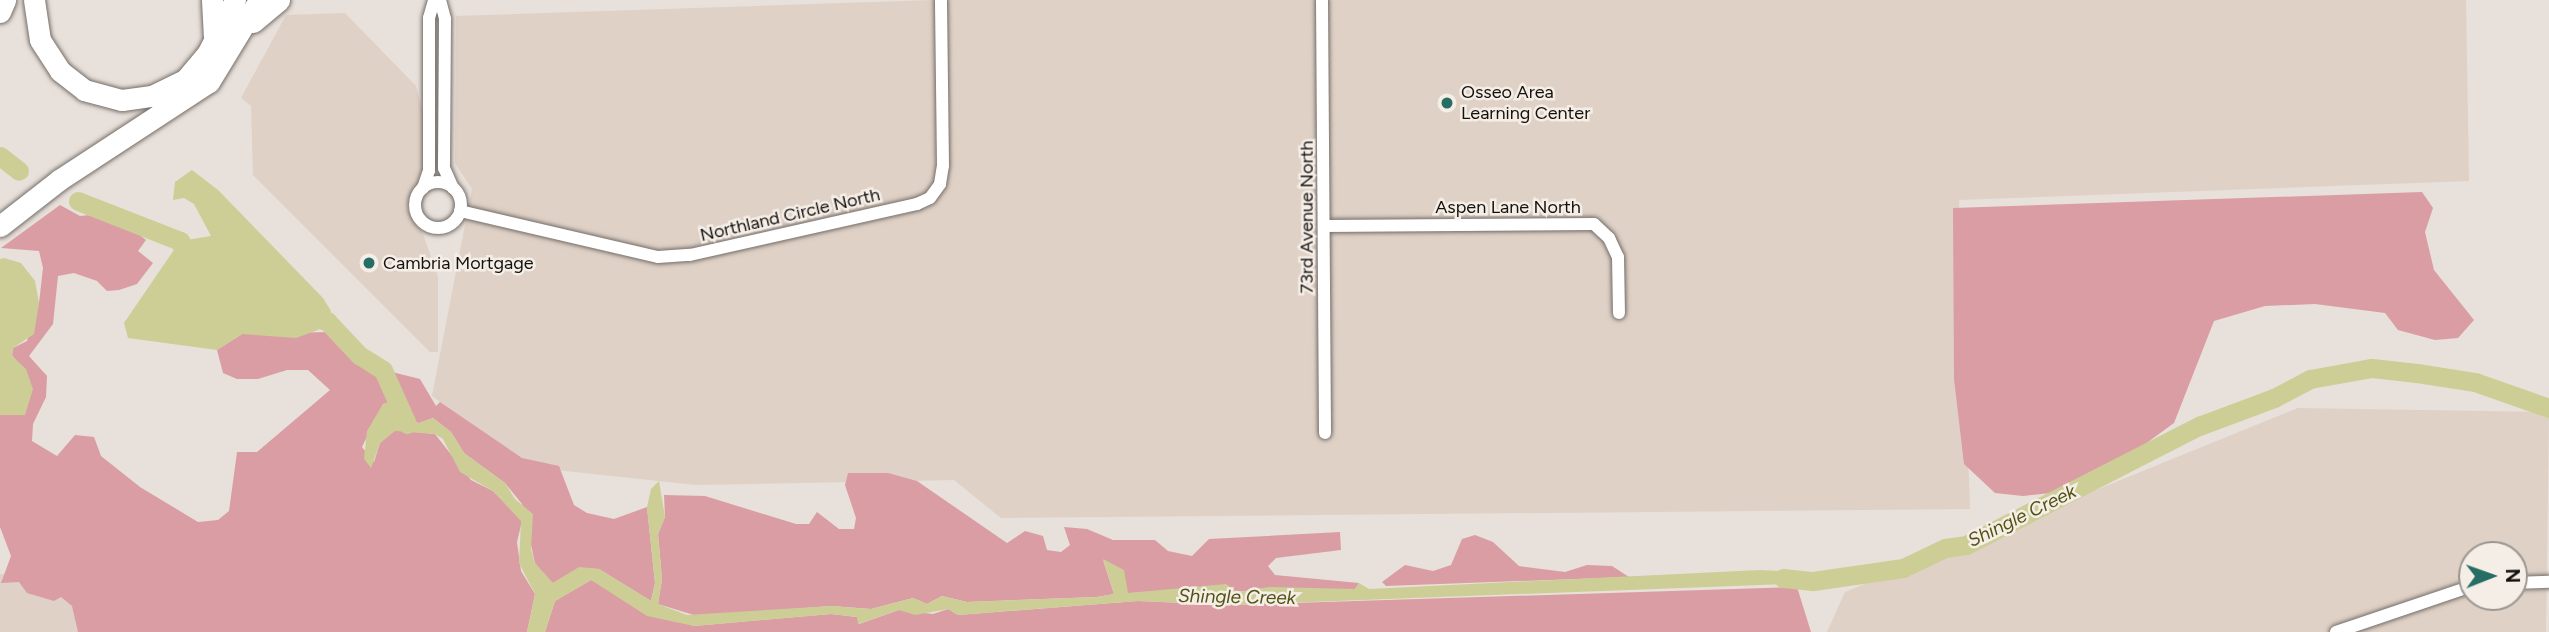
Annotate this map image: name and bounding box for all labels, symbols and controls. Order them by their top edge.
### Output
place label: Osseo Area Learning Center [1461,82,1590,124]
marker: Osseo Area Learning Center [1439,95,1455,111]
street label: 73rd Avenue North [1296,140,1318,294]
street label: Northland Circle North [698,184,882,246]
street label: Aspen Lane North [1435,196,1581,218]
place label: Cambria Mortgage [383,252,534,274]
marker: Cambria Mortgage [361,255,377,271]
water label: Shingle Creek [1964,480,2080,552]
north arrow [2458,541,2528,611]
text: N [2501,568,2524,583]
water label: Shingle Creek [1178,585,1296,609]

